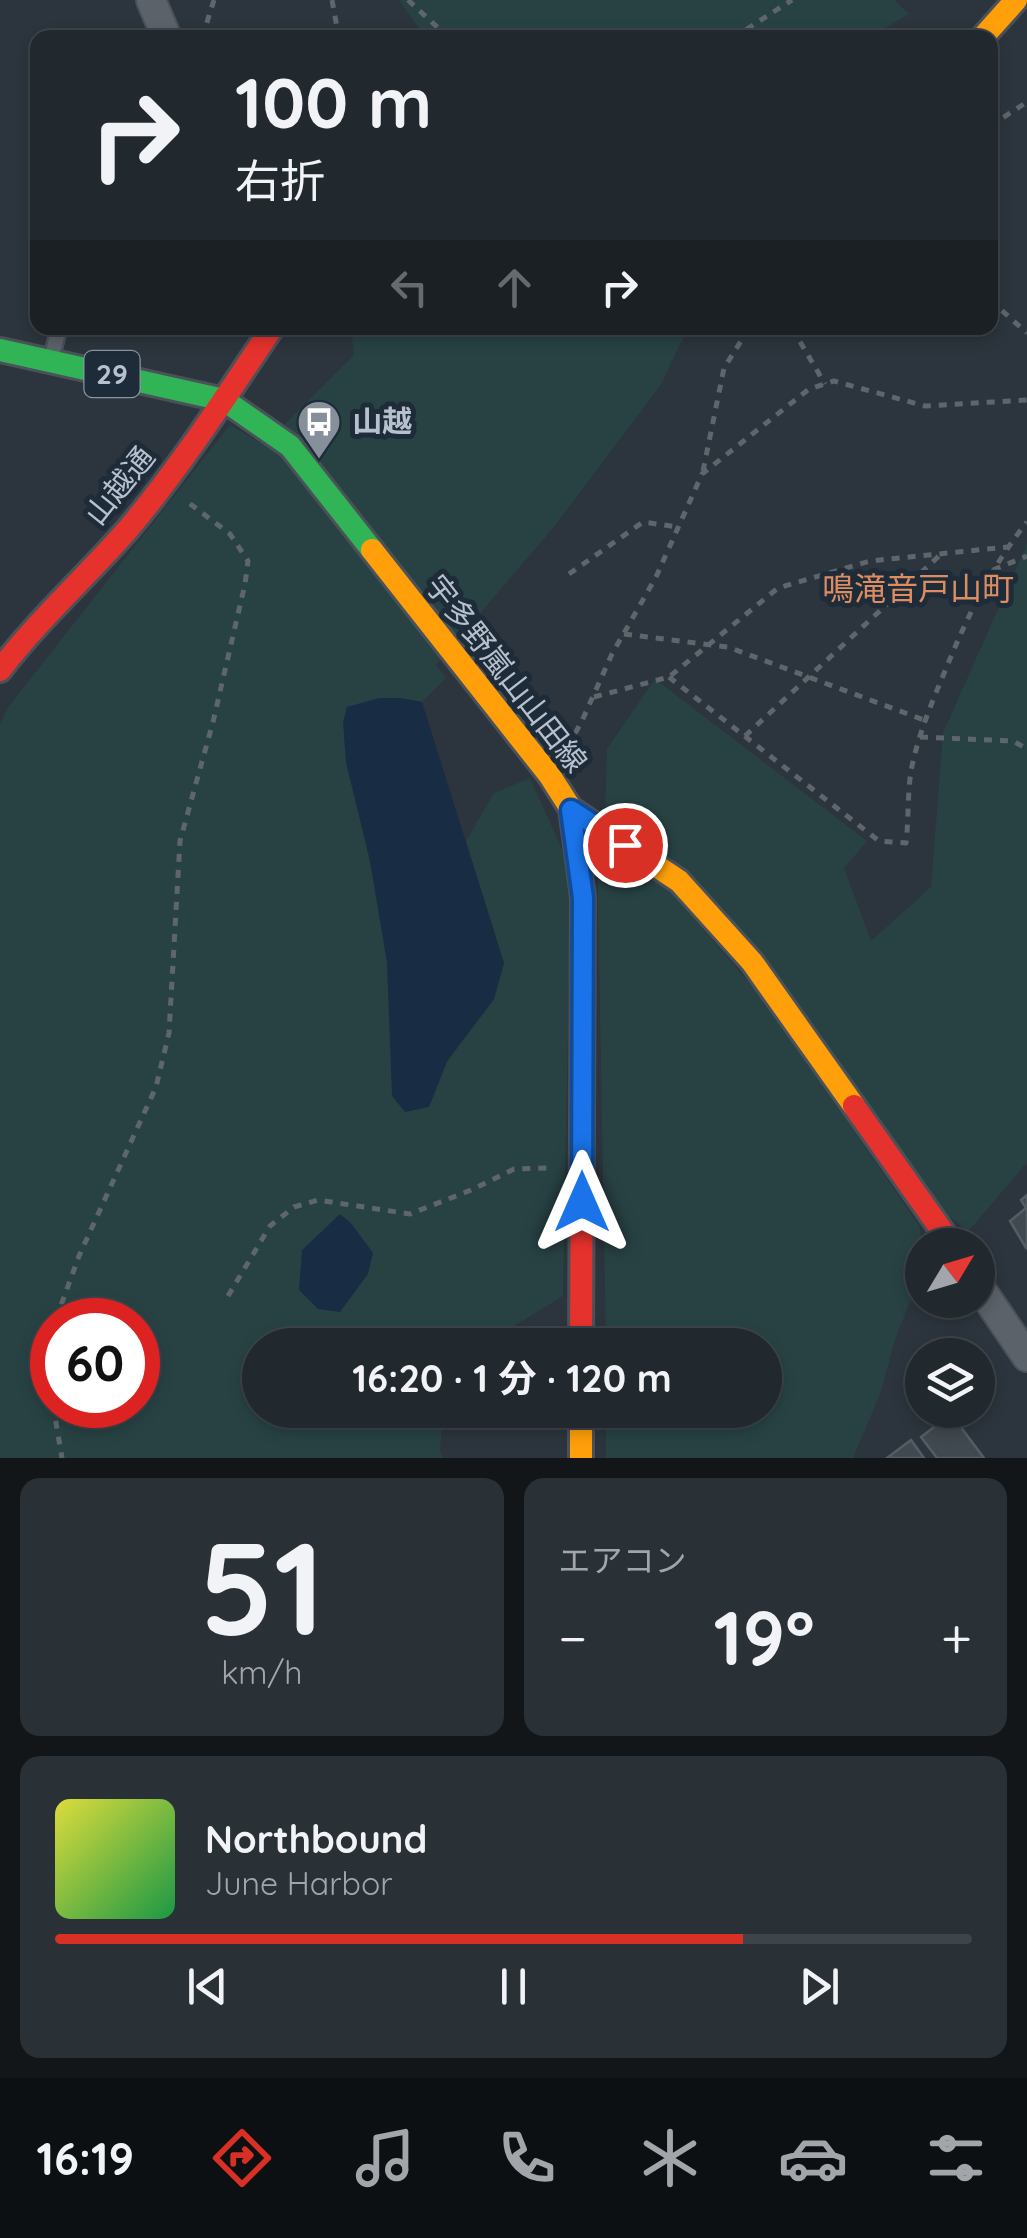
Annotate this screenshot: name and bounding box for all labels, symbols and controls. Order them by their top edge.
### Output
text: 100 m [235,58,432,146]
icon: right [70,70,200,200]
text: 右折 [235,152,325,208]
icon: left [382,260,437,315]
icon: ahead [487,260,542,315]
icon: right [592,260,647,315]
road number: 29 [84,351,140,397]
bus stop icon: 山越 [296,399,342,460]
place label: 山越 [352,402,412,440]
street label: 山越通 [76,438,162,532]
street label: 宇多野嵐山山田線 [418,567,596,780]
district label: 鳴滝音戸山町 [822,568,1014,608]
pin [583,803,668,888]
icon: arrive [598,818,653,873]
position arrow [530,1150,634,1254]
north arrow [905,1228,995,1318]
map controls [905,1228,995,1428]
speed limit sign: 60 [30,1298,160,1428]
button: layers [905,1338,995,1428]
text: 16:20 · 1 分 · 120 m [352,1354,672,1402]
text: 51 [199,1505,324,1668]
text: エアコン [559,1540,687,1580]
text: 19° [713,1590,815,1684]
text: − [559,1603,587,1672]
text: + [941,1603,972,1672]
text: km/h [221,1652,302,1692]
text: Northbound [205,1815,427,1863]
text: June Harbor [205,1863,393,1903]
icon: previous [180,1959,235,2014]
icon: pause [486,1959,541,2014]
icon: next [792,1959,847,2014]
icon: directions [207,2123,277,2193]
icon: music [350,2123,420,2193]
icon: phone [492,2123,562,2193]
icon: climate [635,2123,705,2193]
icon: car [778,2123,848,2193]
icon: filters [921,2123,991,2193]
text: 16:19 [36,2130,134,2186]

